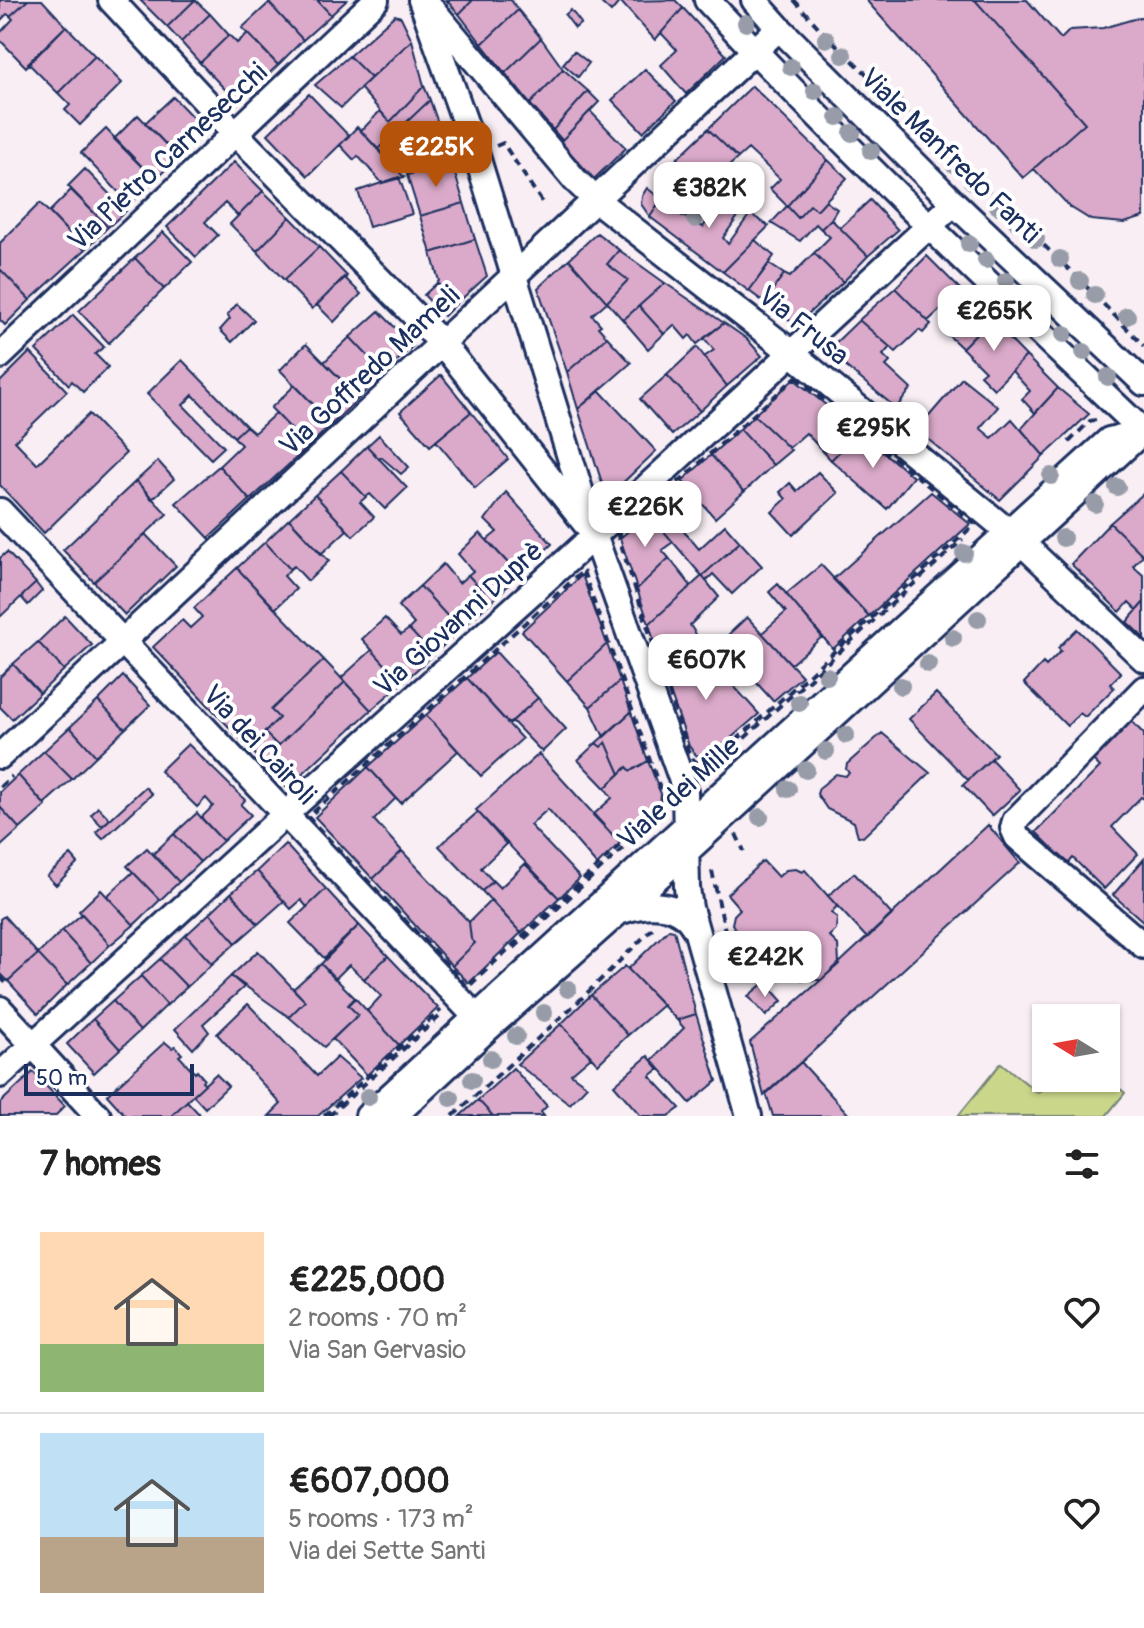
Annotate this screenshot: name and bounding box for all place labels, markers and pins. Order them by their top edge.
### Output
pin: €225K [380,121,492,189]
pin: €382K [653,162,765,230]
pin: €265K [938,285,1050,353]
pin: €295K [817,402,929,470]
pin: €226K [589,481,701,549]
pin: €607K [650,634,762,702]
pin: €242K [709,931,821,999]

